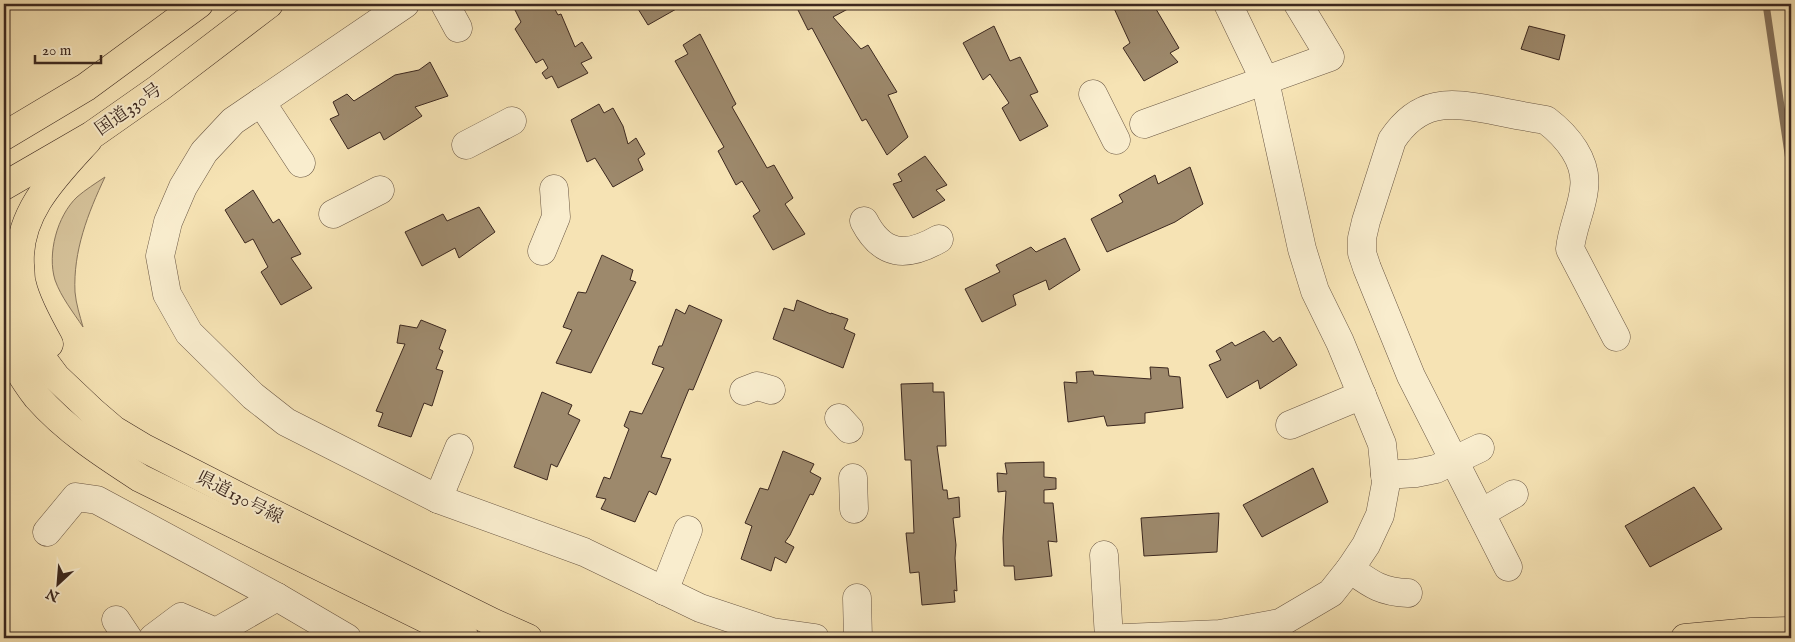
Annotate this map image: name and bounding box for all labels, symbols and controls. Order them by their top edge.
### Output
scale bar [35,32,101,64]
text: 20 m [42,41,72,60]
street label: 国道330号 [91,79,167,142]
street label: 県道130号線 [192,467,287,530]
north arrow [32,560,82,610]
text: N [43,584,63,606]

